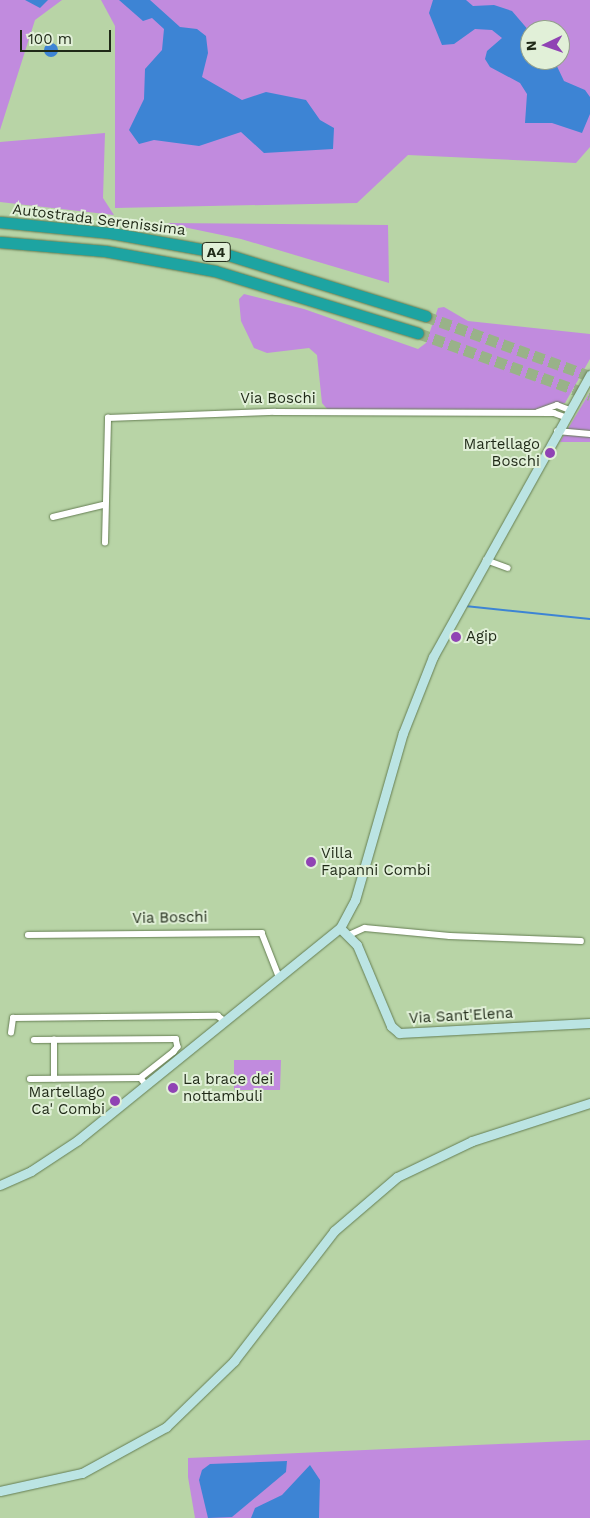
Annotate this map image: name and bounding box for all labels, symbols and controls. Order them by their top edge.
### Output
scale bar [22,20,114,52]
north arrow [520,20,570,70]
text: 100 m [28,30,72,48]
text: N [523,40,539,51]
street label: Autostrada Serenissima [11,200,187,240]
road number: A4 [201,240,231,264]
street label: Via Boschi [240,390,316,408]
place label: Martellago Boschi [464,435,540,470]
marker: Martellago Boschi [544,447,556,459]
place label: Agip [466,628,497,646]
marker: Agip [450,631,462,643]
place label: Villa Fapanni Combi [321,844,430,879]
marker: Villa Fapanni Combi [305,856,317,868]
street label: Via Boschi [132,908,208,928]
street label: Via Sant'Elena [408,1004,514,1028]
place label: La brace dei nottambuli [183,1070,274,1105]
marker: La brace dei nottambuli [167,1082,179,1094]
place label: Martellago Ca' Combi [29,1083,105,1118]
marker: Martellago Ca' Combi [109,1095,121,1107]

